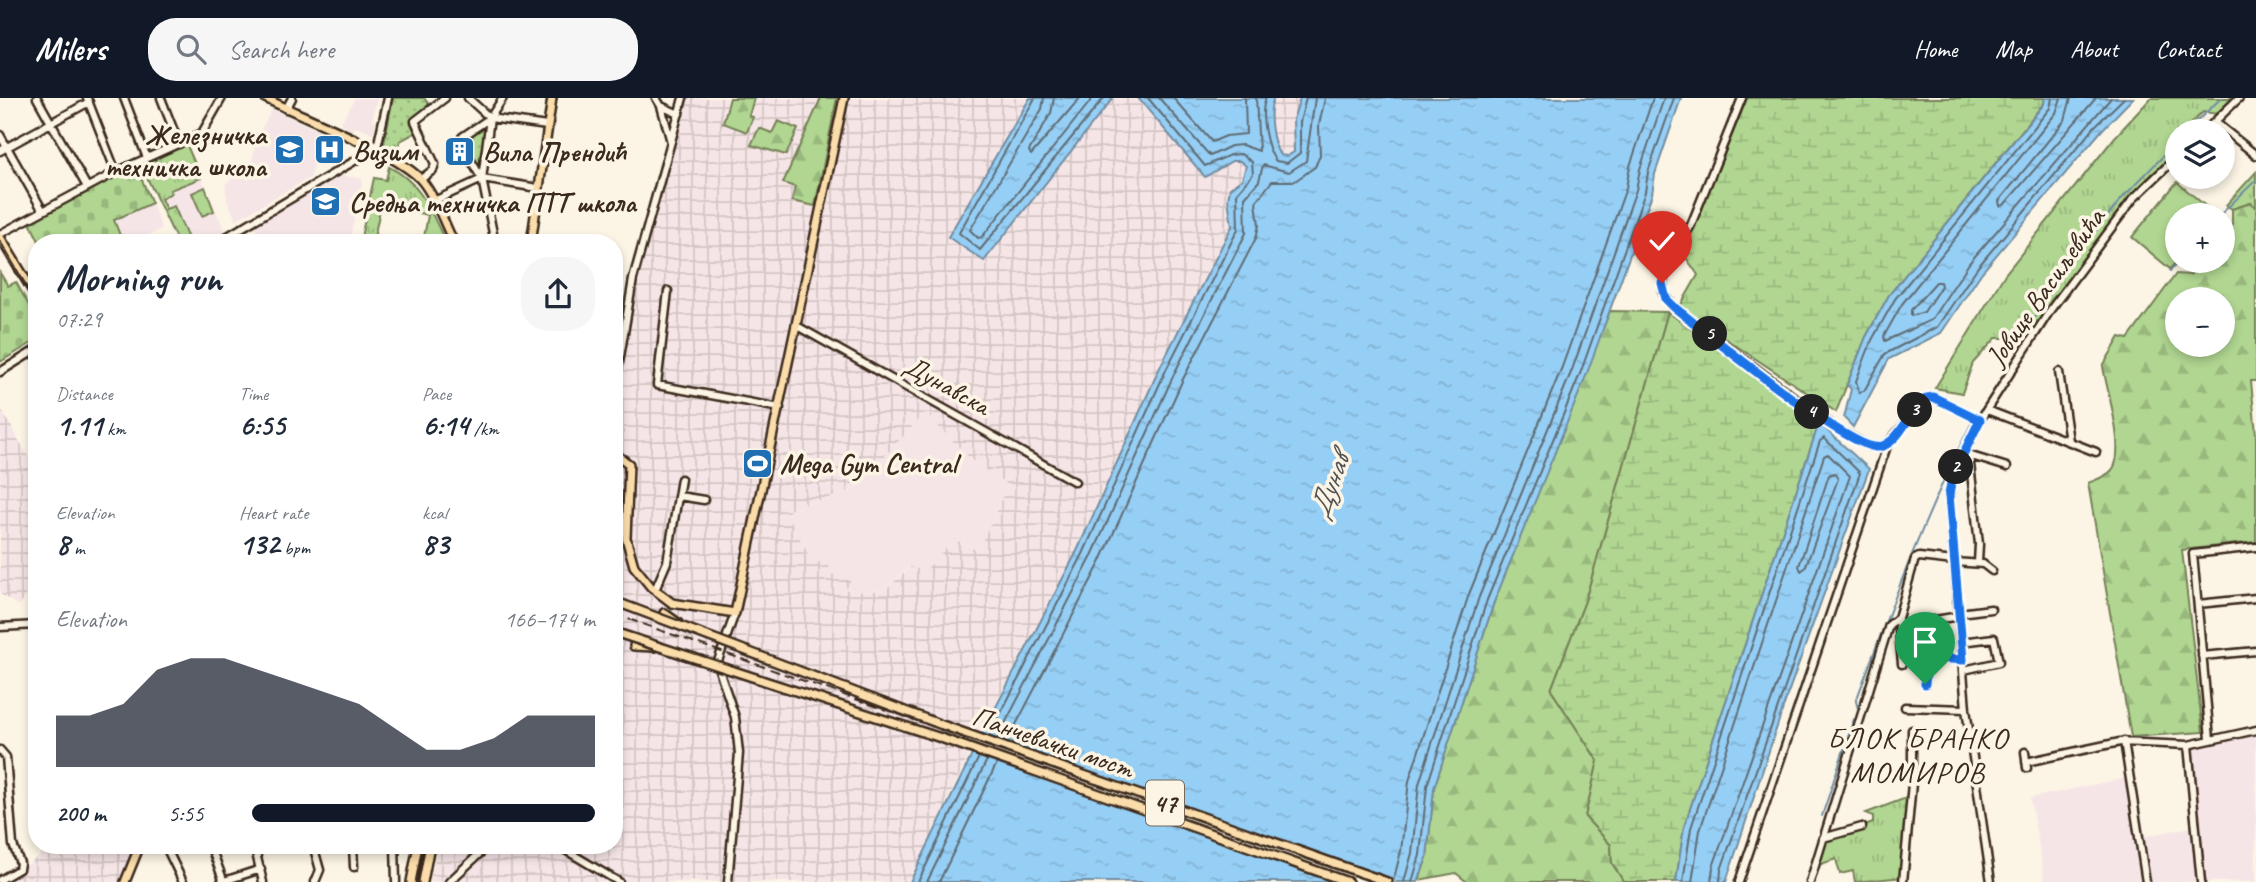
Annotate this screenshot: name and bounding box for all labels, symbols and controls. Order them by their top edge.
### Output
search box [148,18,638,81]
text: Milers [35,28,106,70]
icon: search [172,30,210,68]
text: Search here [228,33,334,66]
text: Home [1914,34,1957,64]
text: Map [1995,34,2032,64]
text: About [2070,34,2118,64]
text: Contact [2156,34,2221,64]
place label: Железничка техничка школа [105,117,269,184]
map controls [2165,119,2235,357]
button: layers [2165,119,2235,189]
school or university icon: Железничка техничка школа [272,133,306,167]
hospital icon: Визим [313,133,347,167]
place label: Визим [353,133,420,169]
building icon: Вила Прендић [443,134,477,168]
place label: Вила Прендић [483,134,627,169]
school or university icon: Средња техничка ПТТ школа [309,185,343,219]
place label: Средња техничка ПТТ школа [349,185,638,220]
street label: Јовице Васиљевића [1977,200,2113,374]
button: + [2165,203,2235,273]
pin [1632,211,1692,283]
icon: check [1643,222,1681,260]
text: Morning run [56,255,222,302]
button: share [521,257,595,331]
button: − [2165,287,2235,357]
text: 07:29 [56,305,102,334]
pin: 5 [1692,316,1728,352]
text: 5 [1705,321,1714,345]
street label: Дунавска [898,347,998,424]
text: Distance [56,382,113,406]
text: Time [239,382,268,406]
text: Pace [422,382,451,406]
pin: 3 [1898,392,1932,428]
pin: 4 [1794,394,1829,430]
text: 3 [1910,397,1919,421]
text: 4 [1807,399,1816,423]
text: 1.11 [56,406,102,444]
text: 6:55 [239,406,285,444]
text: 6:14 [422,406,469,444]
text: km [102,417,126,441]
text: /km [469,417,499,441]
water label: Дунав [1300,440,1361,524]
sports icon: Mega Gym Central [740,446,774,480]
place label: Mega Gym Central [780,446,962,482]
pin: 2 [1938,450,1974,484]
text: 2 [1951,454,1960,478]
text: Elevation [56,501,114,525]
text: Heart rate [239,501,308,525]
text: kcal [422,501,447,525]
text: 8 [56,525,70,563]
text: 132 [239,525,280,563]
text: 83 [422,525,449,563]
text: m [70,536,85,560]
text: bpm [280,536,310,560]
text: Elevation [56,605,127,634]
text: 166–174 m [504,605,595,634]
pin [1895,612,1955,684]
icon: arrive [1906,623,1944,661]
street label: Панчевачки мост [968,698,1140,787]
district label: БЛОК БРАНКО МОМИРОВ [1827,719,2010,791]
road number: 47 [1146,780,1184,825]
text: 200 m [56,799,106,828]
text: 5:55 [168,799,204,828]

